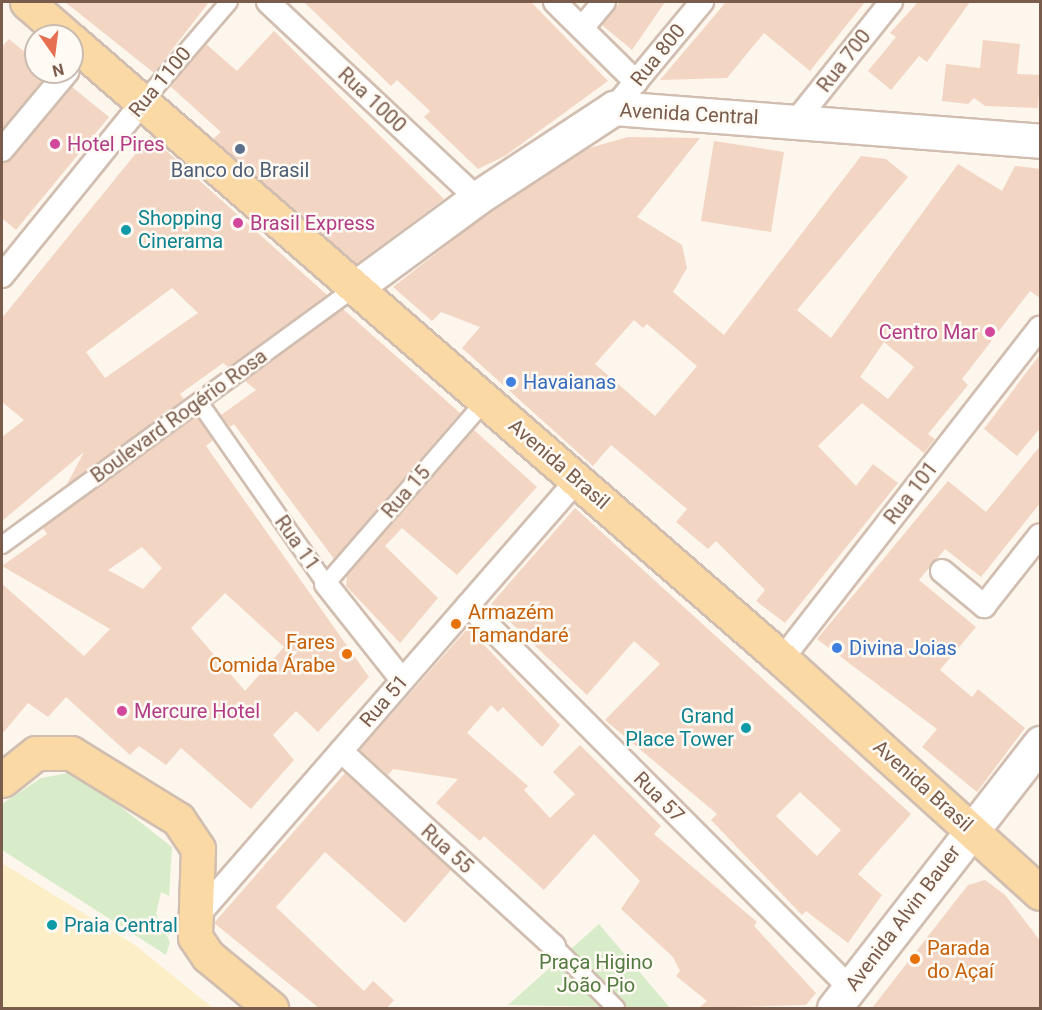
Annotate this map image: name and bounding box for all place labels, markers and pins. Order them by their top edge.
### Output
place label: Hotel Pires [67,132,165,156]
marker: Hotel Pires [48,137,62,151]
marker: Banco do Brasil [233,142,247,156]
place label: Banco do Brasil [171,158,309,182]
place label: Shopping Cinerama [138,207,223,254]
place label: Brasil Express [250,211,375,235]
marker: Brasil Express [231,216,245,230]
marker: Shopping Cinerama [119,223,133,237]
place label: Centro Mar [879,320,978,344]
marker: Centro Mar [983,325,997,339]
place label: Havaianas [523,370,616,394]
marker: Havaianas [504,375,518,389]
place label: Armazém Tamandaré [468,600,569,647]
marker: Armazém Tamandaré [449,617,463,631]
place label: Fares Comida Árabe [209,630,335,677]
place label: Divina Joias [849,636,957,660]
marker: Divina Joias [830,641,844,655]
marker: Fares Comida Árabe [340,647,354,661]
place label: Mercure Hotel [134,699,260,723]
marker: Mercure Hotel [115,704,129,718]
place label: Grand Place Tower [625,704,734,751]
marker: Grand Place Tower [739,721,753,735]
place label: Praia Central [64,913,178,937]
marker: Praia Central [45,918,59,932]
place label: Parada do Açaí [927,936,994,983]
marker: Parada do Açaí [908,952,922,966]

